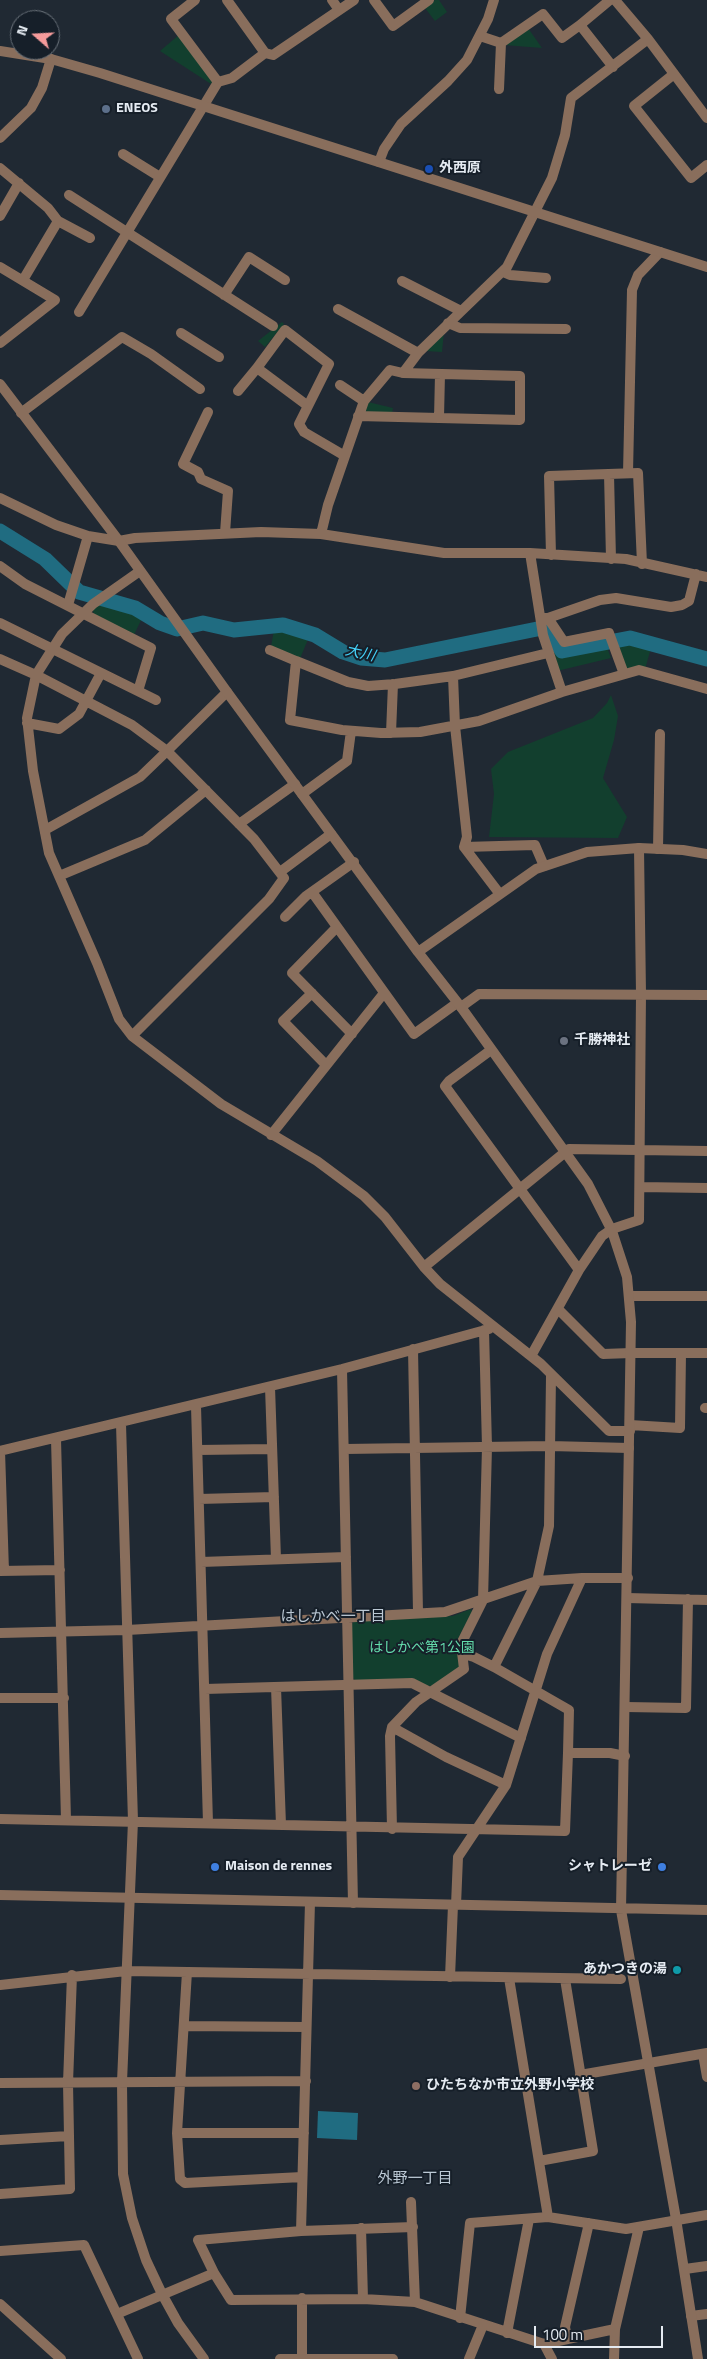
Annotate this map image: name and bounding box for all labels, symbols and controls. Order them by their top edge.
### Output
north arrow [10,10,60,60]
text: N [10,22,33,38]
place label: ENEOS [116,101,158,117]
marker: ENEOS [100,103,112,115]
place label: 外西原 [439,161,481,177]
marker: 外西原 [423,163,435,175]
water label: 大川 [343,642,377,666]
place label: 千勝神社 [574,1033,630,1049]
marker: 千勝神社 [558,1035,570,1047]
district label: はしかべ一丁目 [281,1608,385,1626]
park label: はしかべ第1公園 [369,1641,475,1657]
place label: Maison de rennes [225,1859,332,1875]
place label: シャトレーゼ [568,1859,652,1875]
marker: Maison de rennes [209,1861,221,1873]
marker: シャトレーゼ [656,1861,668,1873]
place label: あかつきの湯 [583,1962,667,1978]
marker: あかつきの湯 [671,1964,683,1976]
place label: ひたちなか市立外野小学校 [426,2078,594,2094]
marker: ひたちなか市立外野小学校 [410,2080,422,2092]
district label: 外野一丁目 [378,2170,452,2188]
scale bar [537,2316,666,2348]
text: 100 m [542,2323,583,2346]

